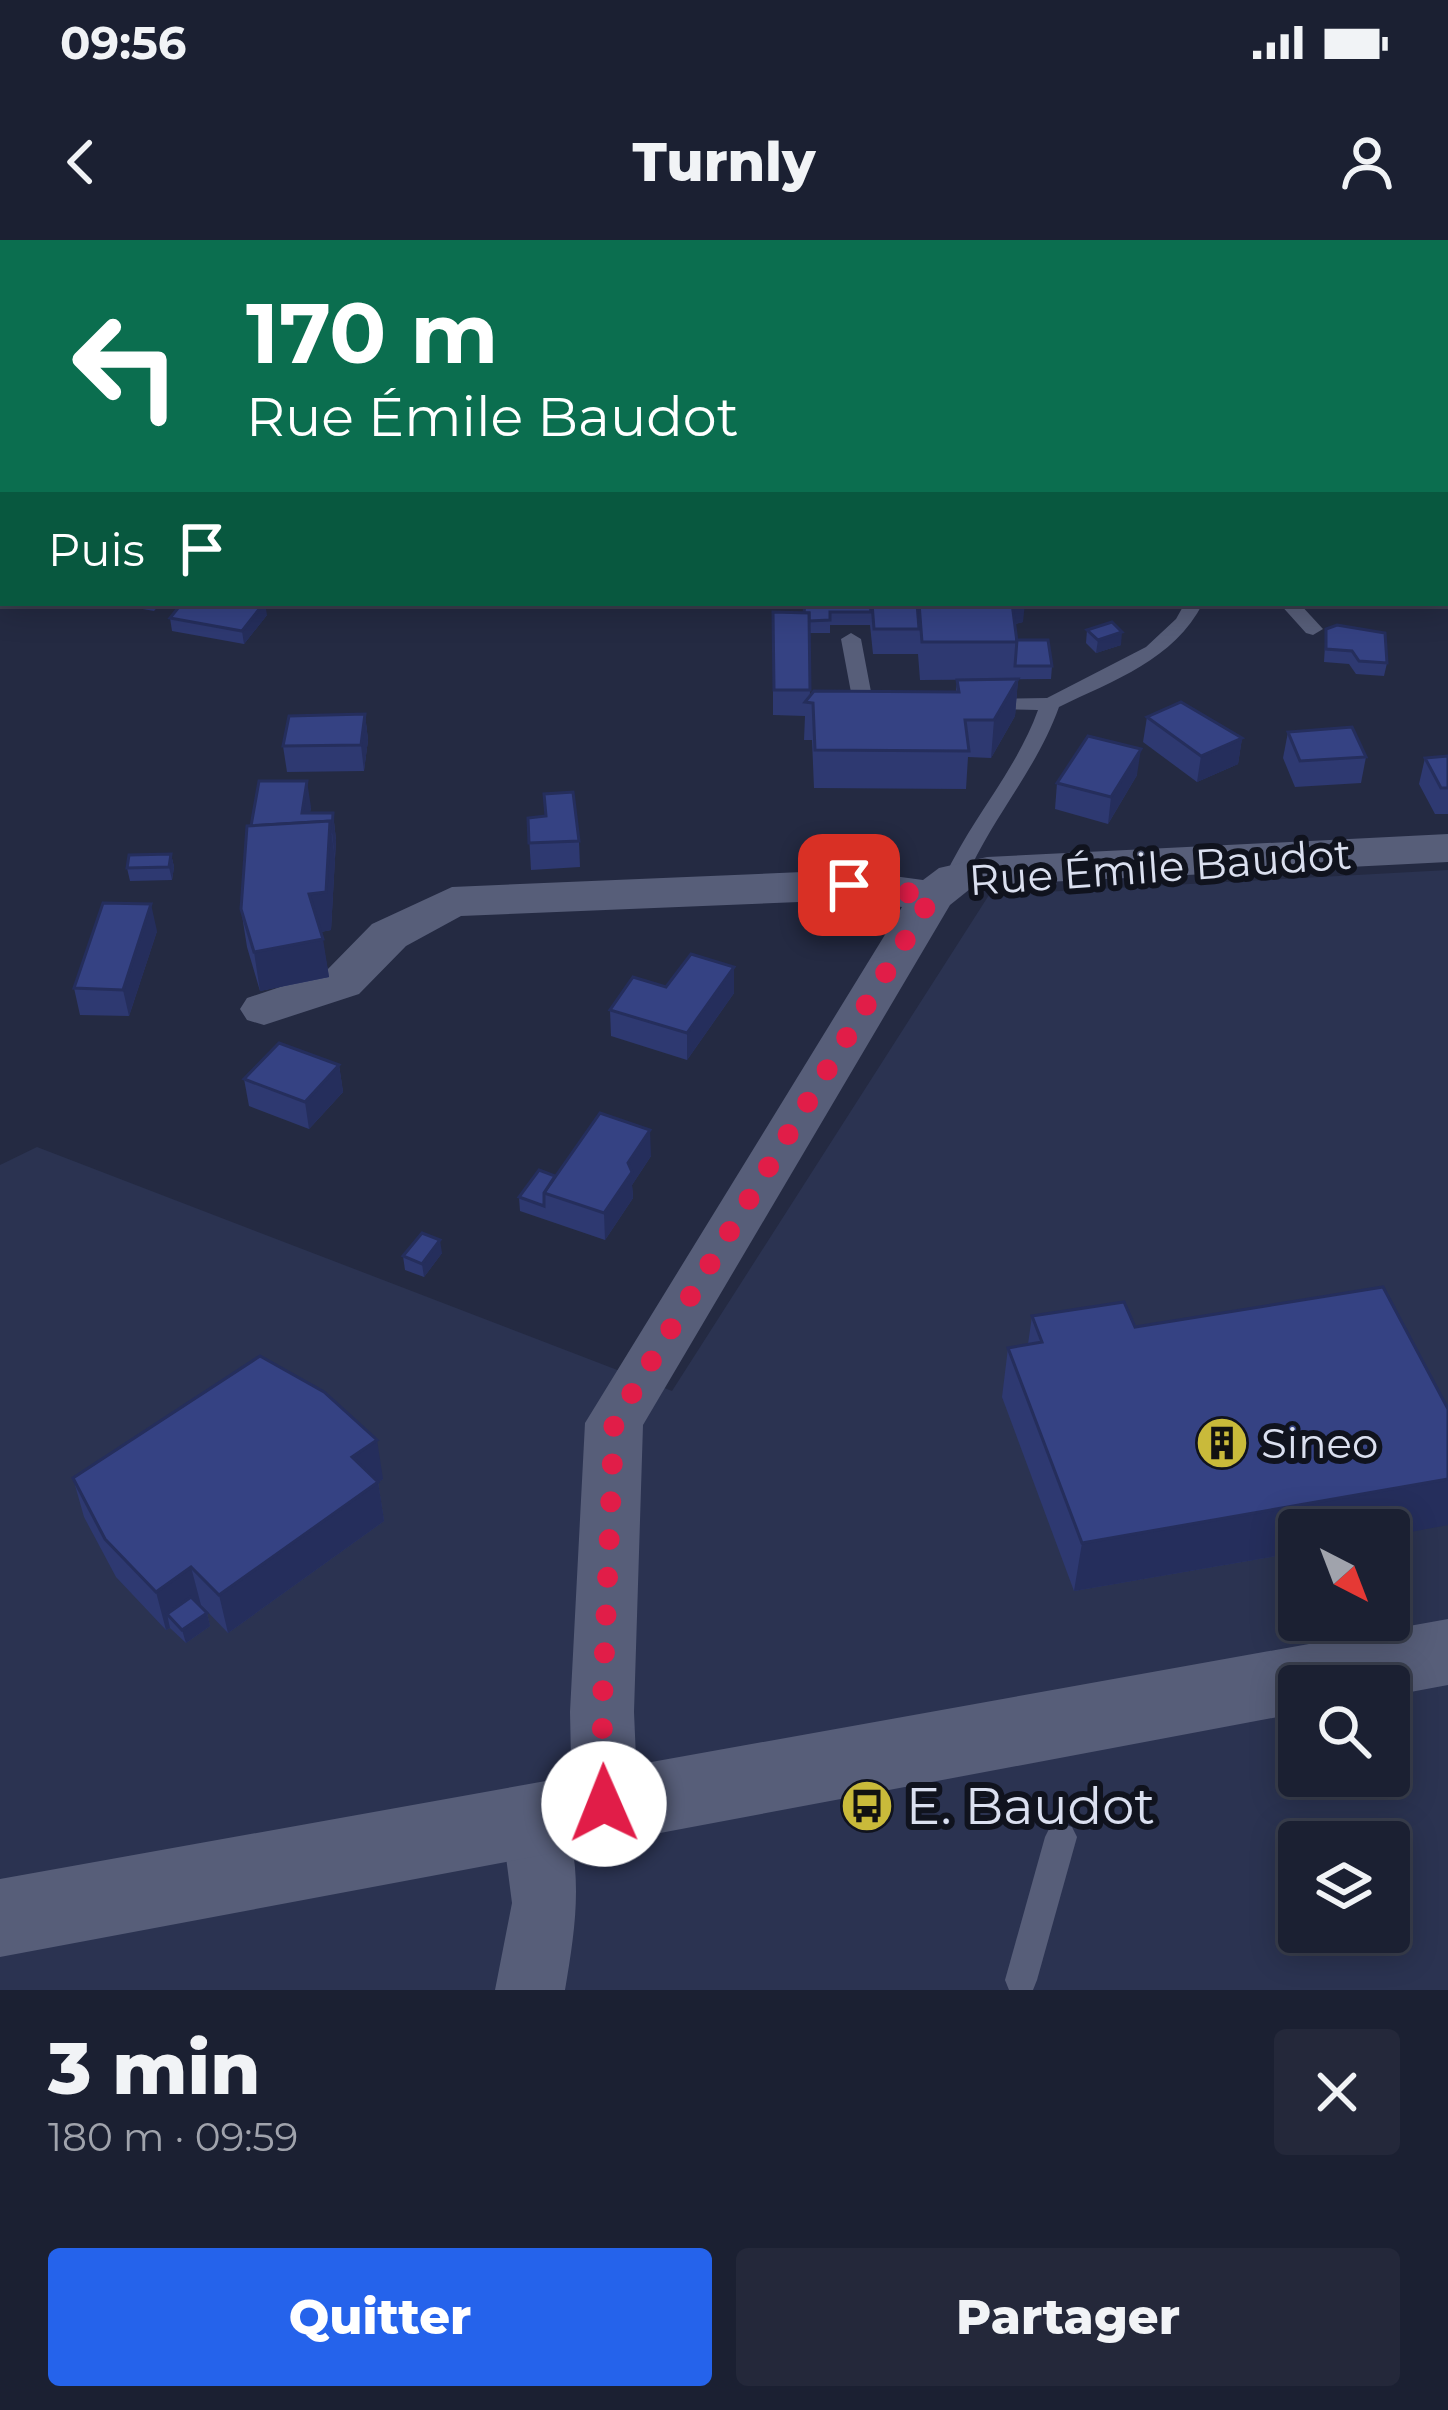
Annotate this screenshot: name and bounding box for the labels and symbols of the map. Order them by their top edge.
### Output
street label: Rue Émile Baudot [967,828,1353,906]
pin [798,834,900,936]
building icon: Sineo [1194,1415,1250,1471]
place label: Sineo [1261,1417,1378,1469]
north arrow [1278,1509,1410,1641]
position arrow [541,1741,667,1867]
place label: E. Baudot [906,1775,1155,1837]
bus stop icon: E. Baudot [839,1778,895,1834]

